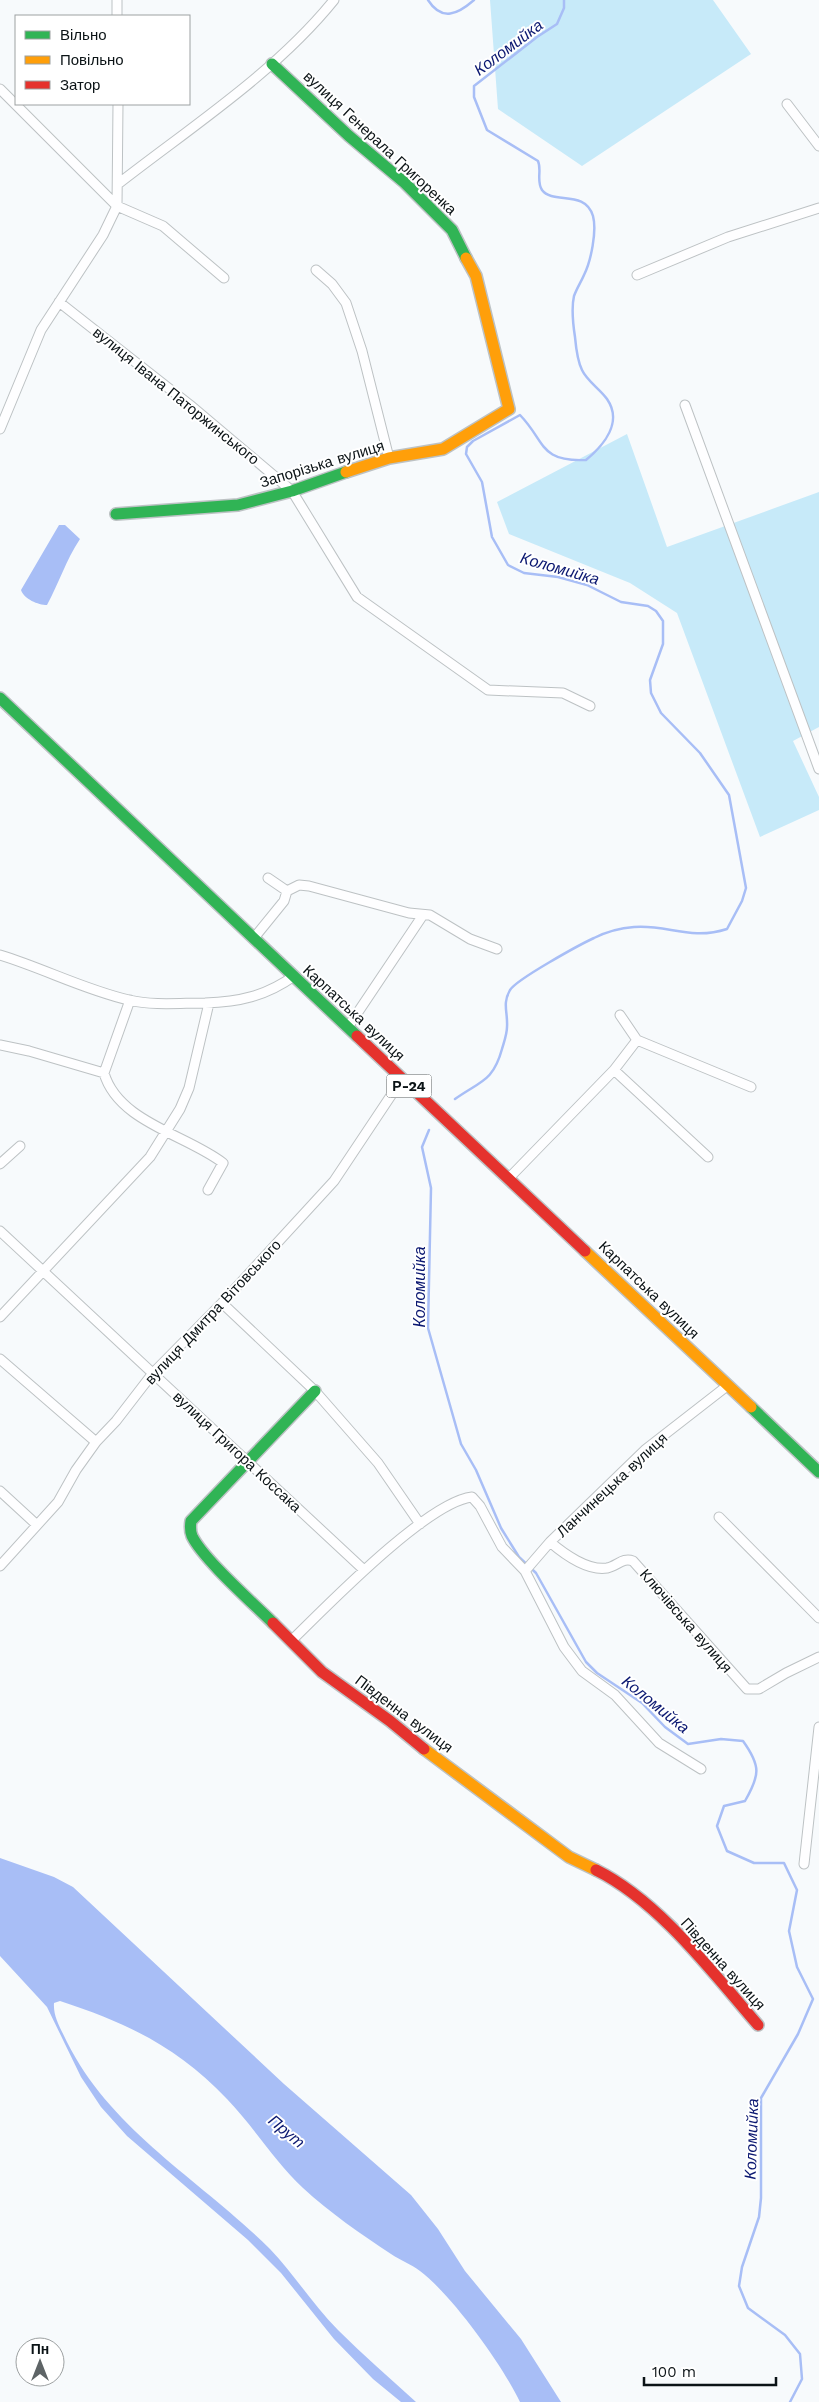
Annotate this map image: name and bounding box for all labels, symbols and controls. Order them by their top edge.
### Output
legend [15,15,190,105]
water label: Коломийка [470,15,546,79]
text: Вільно [60,26,107,44]
text: Повільно [60,51,124,69]
street label: вулиця Генерала Григоренка [300,67,461,219]
text: Затор [60,76,100,94]
street label: вулиця Івана Паторжинського [89,323,263,469]
street label: Запорізька вулиця [258,436,386,492]
water label: Коломийка [518,548,602,589]
street label: Карпатська вулиця [299,961,409,1065]
road number: Р-24 [386,1074,432,1098]
street label: вулиця Дмитра Вітовського [141,1236,285,1388]
street label: Карпатська вулиця [595,1237,703,1343]
water label: Коломийка [410,1246,429,1328]
street label: вулиця Григора Коссака [169,1388,305,1517]
street label: Ланчинецька вулиця [553,1429,671,1541]
street label: Ключівська вулиця [636,1565,736,1677]
street label: Південна вулиця [352,1671,456,1757]
water label: Коломийка [618,1671,693,1737]
street label: Південна вулиця [677,1914,769,2014]
water label: Коломийка [741,2098,762,2180]
water label: Прут [265,2111,309,2152]
north arrow [15,2337,65,2387]
text: Пн [31,2341,49,2357]
scale bar [644,2354,776,2386]
text: 100 m [652,2363,696,2381]

